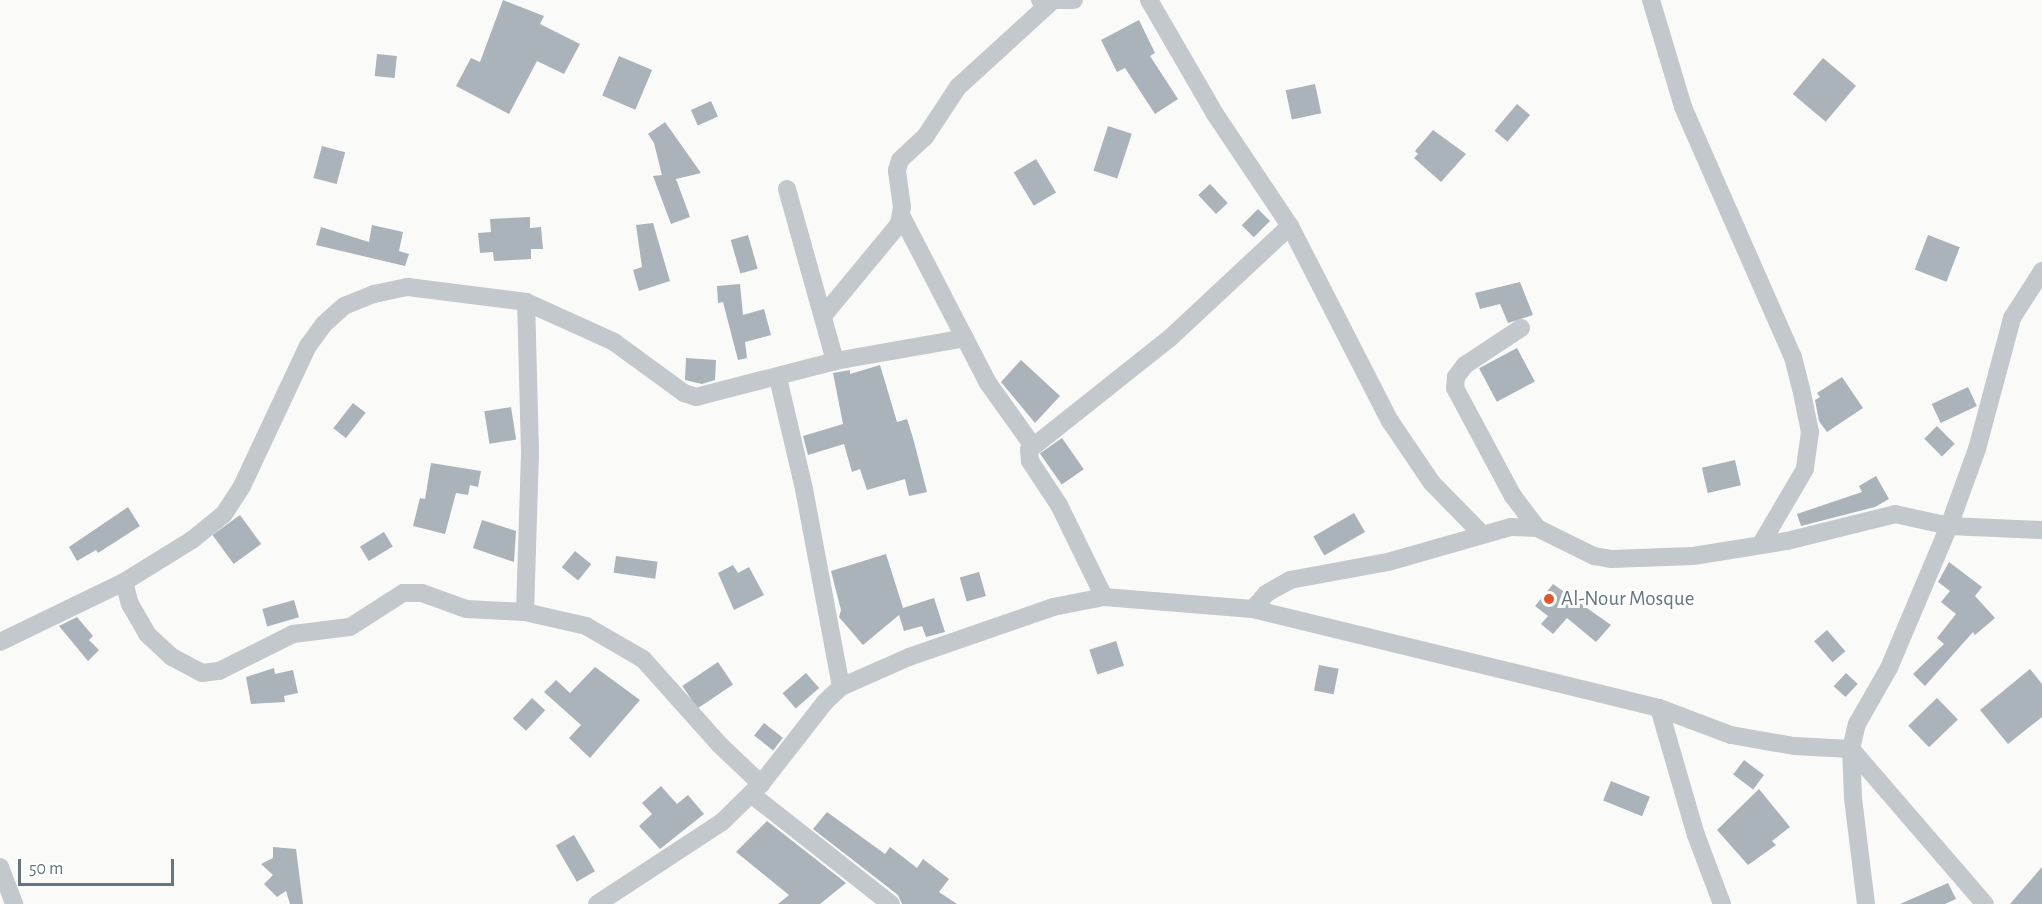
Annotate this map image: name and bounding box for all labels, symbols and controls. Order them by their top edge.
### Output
place label: Al-Nour Mosque [1561,586,1694,612]
marker: Al-Nour Mosque [1542,592,1556,606]
scale bar [21,847,177,885]
text: 50 m [29,860,63,878]

